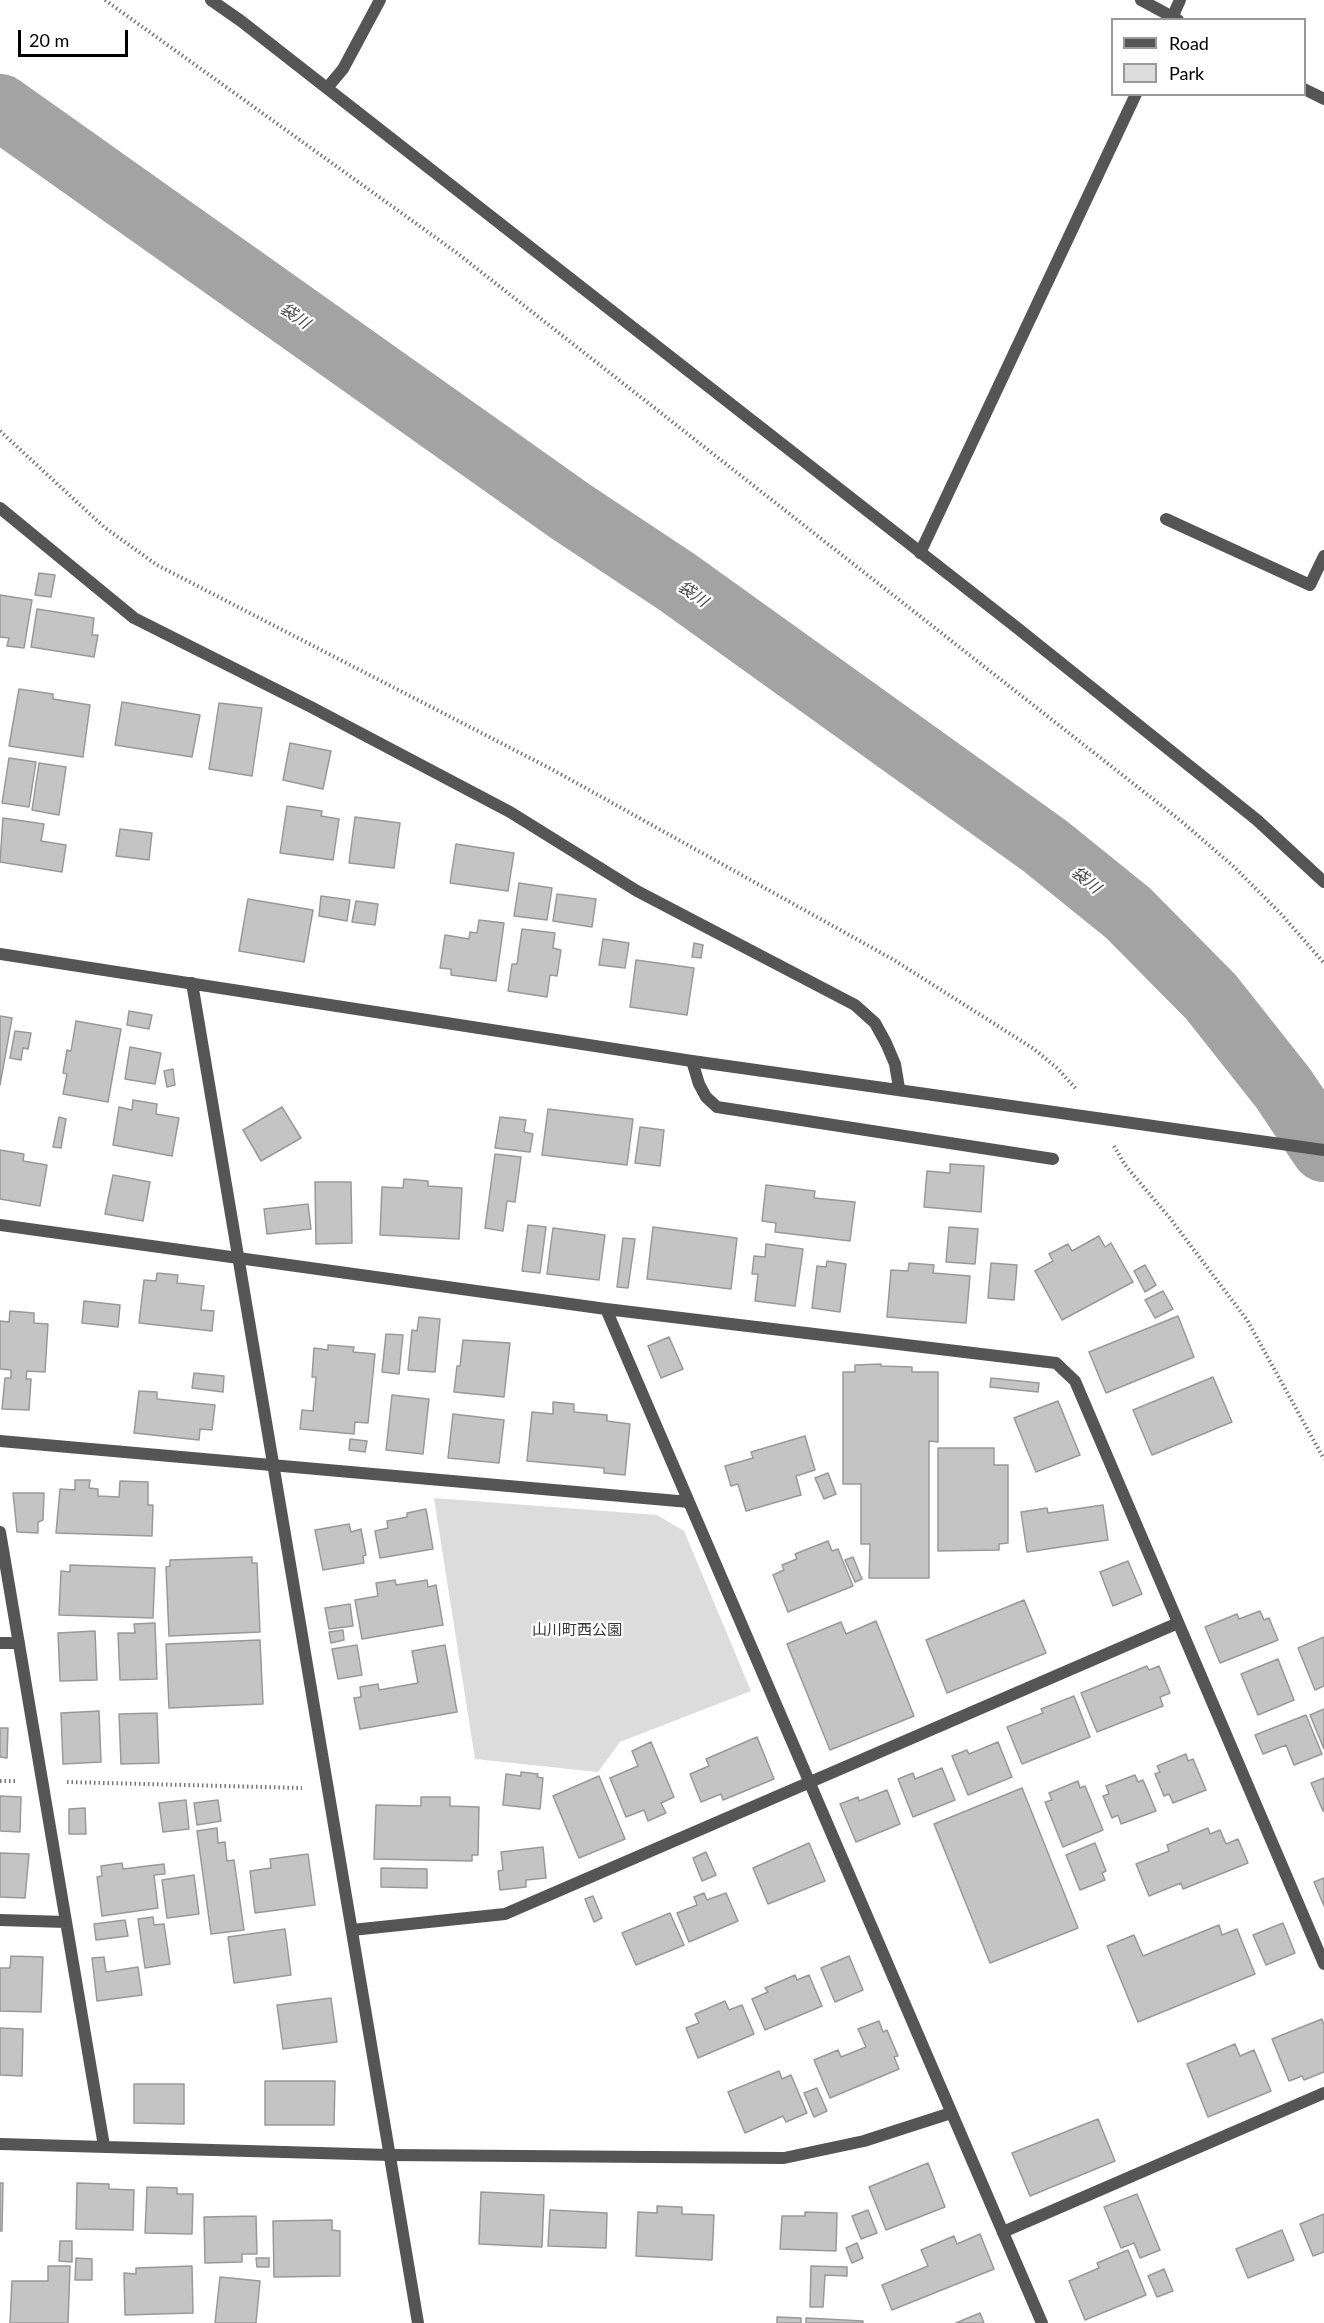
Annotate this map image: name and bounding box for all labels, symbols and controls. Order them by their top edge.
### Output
scale bar [21,18,130,56]
legend [1111,18,1306,96]
text: 20 m [29,29,69,51]
text: Road [1169,32,1209,54]
text: Park [1169,62,1204,84]
water label: 袋川 [276,299,314,333]
water label: 袋川 [674,577,712,611]
water label: 袋川 [1068,862,1104,898]
park label: 山川町西公園 [532,1621,622,1639]

